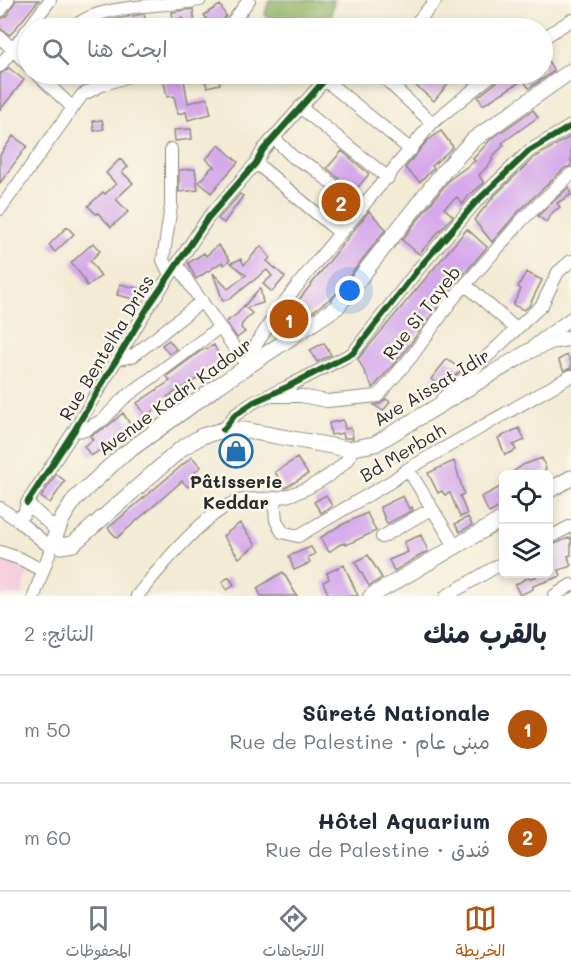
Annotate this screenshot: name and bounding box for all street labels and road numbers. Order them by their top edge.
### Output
street label: Rue Si Tayeb [377,260,465,364]
street label: Rue Bentelha Driss [53,270,159,425]
street label: Avenue Kadri Kadour [93,332,256,460]
street label: Ave Aissat Idir [369,343,494,431]
street label: Bd Merbah [355,417,450,487]

